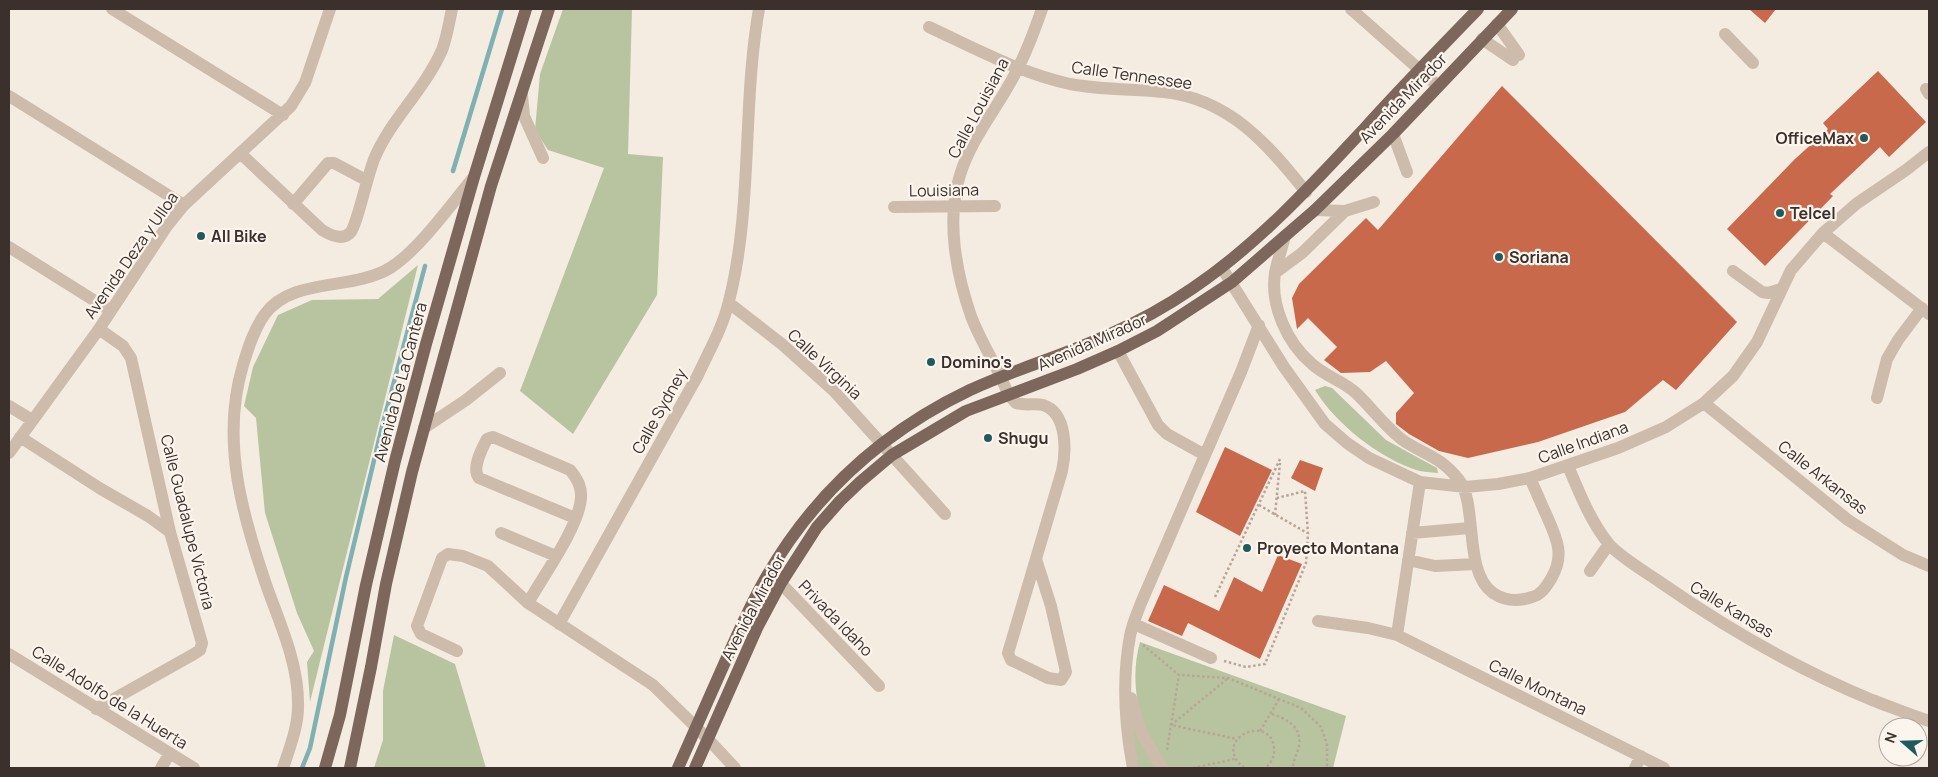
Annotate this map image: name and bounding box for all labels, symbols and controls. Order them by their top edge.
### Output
street label: Avenida Mirador [1354,48,1452,148]
street label: Calle Louisiana [942,54,1014,162]
street label: Calle Tennessee [1070,56,1194,94]
place label: OfficeMax [1775,127,1854,149]
marker: OfficeMax [1858,132,1870,144]
street label: Louisiana [909,178,979,202]
street label: Avenida Deza y Ulloa [79,187,183,323]
place label: Telcel [1790,202,1836,224]
marker: Telcel [1774,207,1786,219]
place label: All Bike [211,225,267,247]
marker: All Bike [195,230,207,242]
place label: Soriana [1509,246,1569,268]
marker: Soriana [1493,251,1505,263]
street label: Avenida De La Cantera [368,300,432,464]
street label: Avenida Mirador [1034,308,1150,376]
street label: Calle Virginia [783,324,867,404]
place label: Domino's [941,351,1012,373]
marker: Domino's [925,356,937,368]
street label: Calle Sydney [626,364,692,458]
street label: Calle Indiana [1535,416,1631,468]
place label: Shugu [998,427,1048,449]
street label: Calle Guadalupe Victoria [156,432,220,612]
marker: Shugu [982,432,994,444]
street label: Calle Arkansas [1774,435,1872,519]
place label: Proyecto Montana [1257,537,1399,559]
marker: Proyecto Montana [1241,542,1253,554]
street label: Avenida Mirador [716,550,790,664]
street label: Privada Idaho [794,575,878,661]
street label: Calle Kansas [1686,575,1778,643]
street label: Calle Adolfo de la Huerta [28,640,192,754]
street label: Calle Montana [1485,654,1591,720]
north arrow [1878,717,1928,767]
text: N [1880,729,1901,745]

